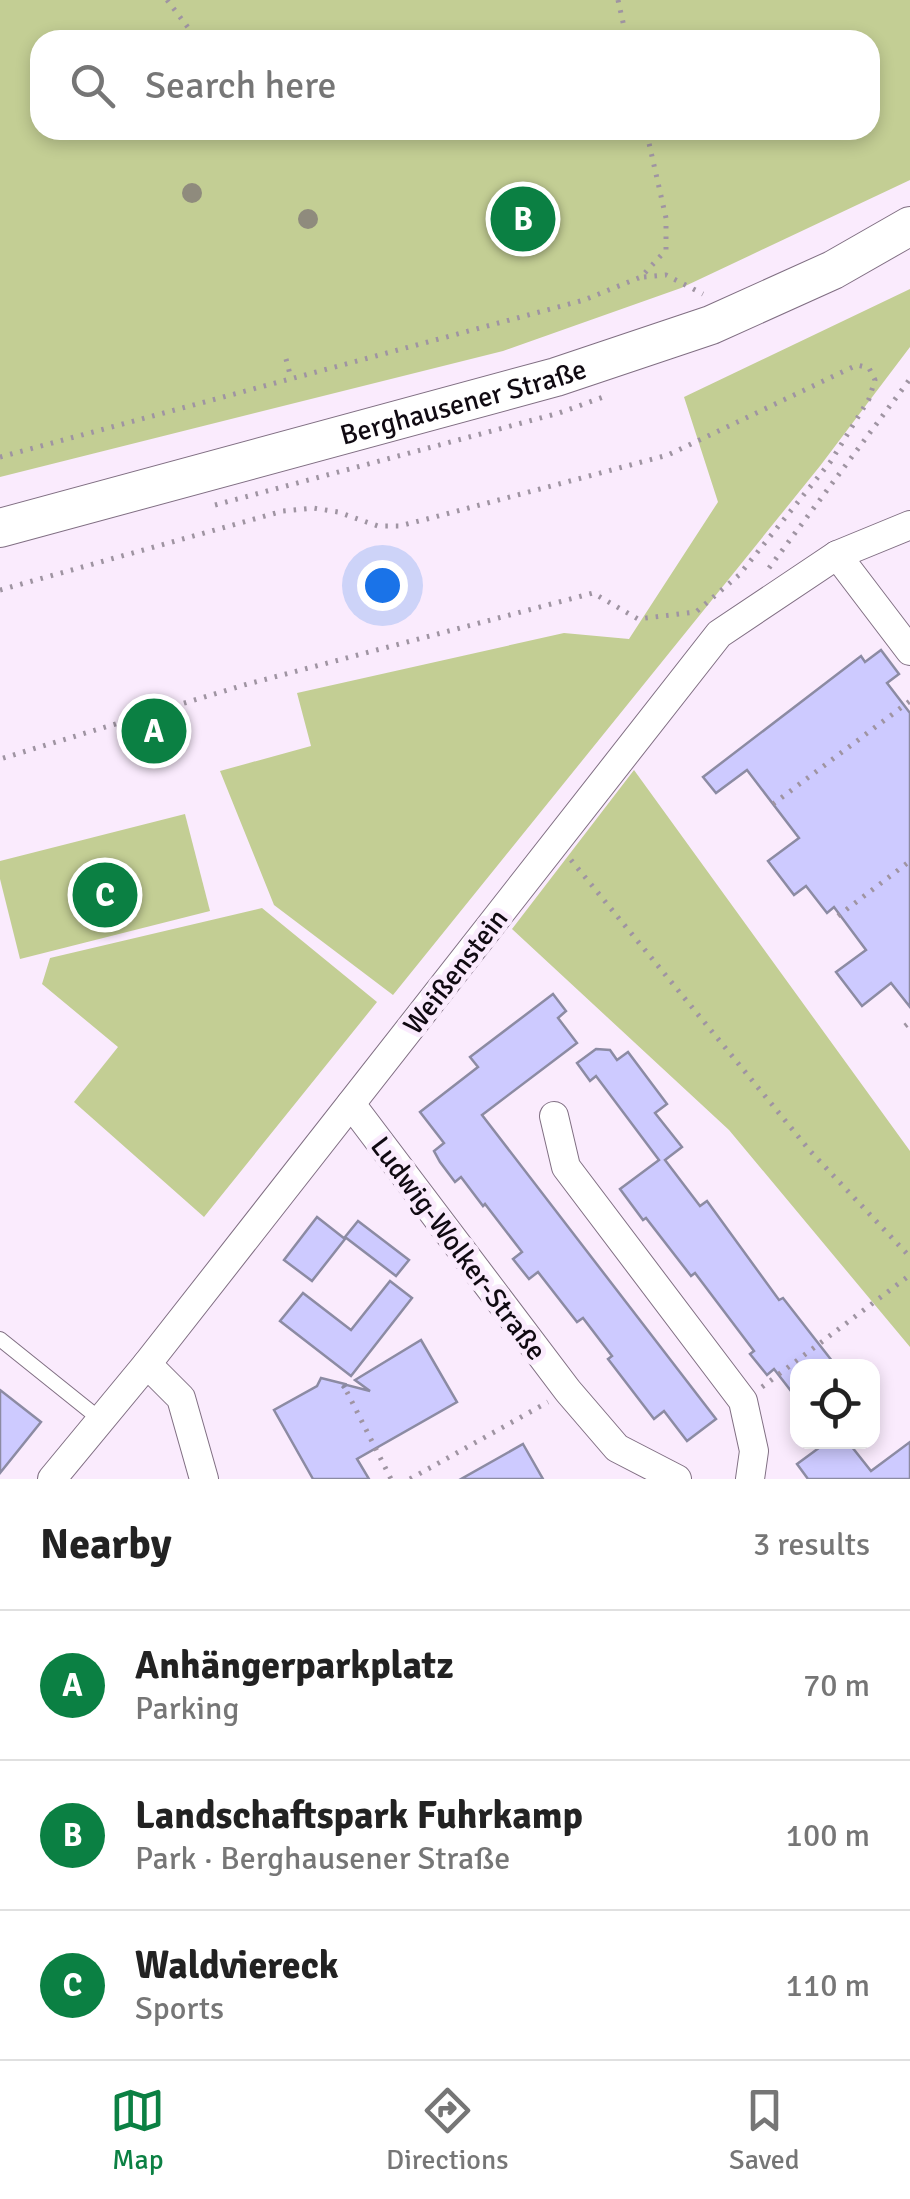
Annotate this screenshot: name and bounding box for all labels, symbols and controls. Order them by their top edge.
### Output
search box [30,30,880,140]
icon: search [65,58,120,113]
text: Search here [145,62,337,109]
pin: B [490,182,556,256]
street label: Berghausener Straße [337,352,591,453]
your location [357,560,408,611]
pin: A [122,694,186,768]
pin: C [72,858,138,932]
street label: Weißenstein [396,902,515,1041]
street label: Ludwig-Wolker-Straße [363,1130,553,1367]
map controls [790,1359,880,1449]
button: locate [790,1359,880,1449]
text: Nearby [40,1519,172,1570]
text: 3 results [753,1525,870,1564]
text: Anhängerparkplatz [135,1642,454,1689]
text: A [62,1666,83,1705]
text: 70 m [803,1666,870,1705]
text: Parking [135,1689,239,1728]
text: Landschaftspark Fuhrkamp [135,1792,583,1839]
text: B [63,1816,82,1855]
text: 100 m [786,1816,870,1855]
text: Park · Berghausener Straße [135,1839,510,1878]
text: Waldviereck [135,1942,339,1989]
text: C [63,1966,82,2005]
text: 110 m [786,1966,870,2005]
text: Sports [135,1989,224,2028]
tab: Map [110,2083,165,2177]
tab: Directions [386,2083,508,2177]
tab: Saved [729,2083,800,2177]

